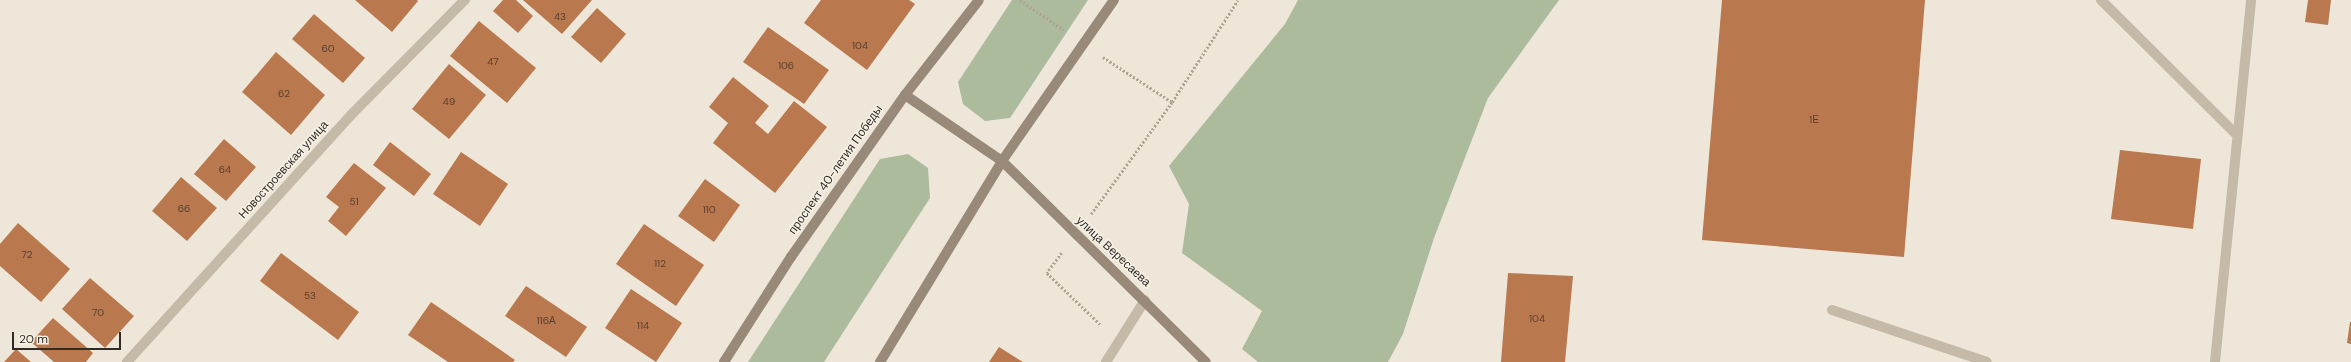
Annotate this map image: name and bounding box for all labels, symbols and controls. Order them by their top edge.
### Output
house number: 43 [554,11,566,23]
house number: 104 [852,40,868,52]
house number: 60 [321,43,335,55]
house number: 47 [487,56,499,68]
house number: 106 [778,60,794,72]
house number: 62 [278,88,290,100]
house number: 49 [443,96,455,108]
street label: проспект 40-летия Победы [786,103,886,237]
house number: 1Е [1809,114,1819,126]
street label: Новостроевская улица [236,118,332,222]
house number: 64 [219,164,231,176]
house number: 51 [349,196,359,208]
house number: 66 [178,203,190,215]
house number: 110 [702,204,716,216]
street label: улица Вересаева [1073,214,1153,290]
house number: 72 [22,249,32,261]
house number: 112 [654,258,666,270]
house number: 53 [304,290,316,302]
house number: 70 [92,307,104,319]
house number: 104 [1529,313,1545,325]
house number: 116А [536,315,556,327]
house number: 114 [637,320,649,332]
scale bar [14,324,123,350]
text: 20 m [19,331,48,347]

